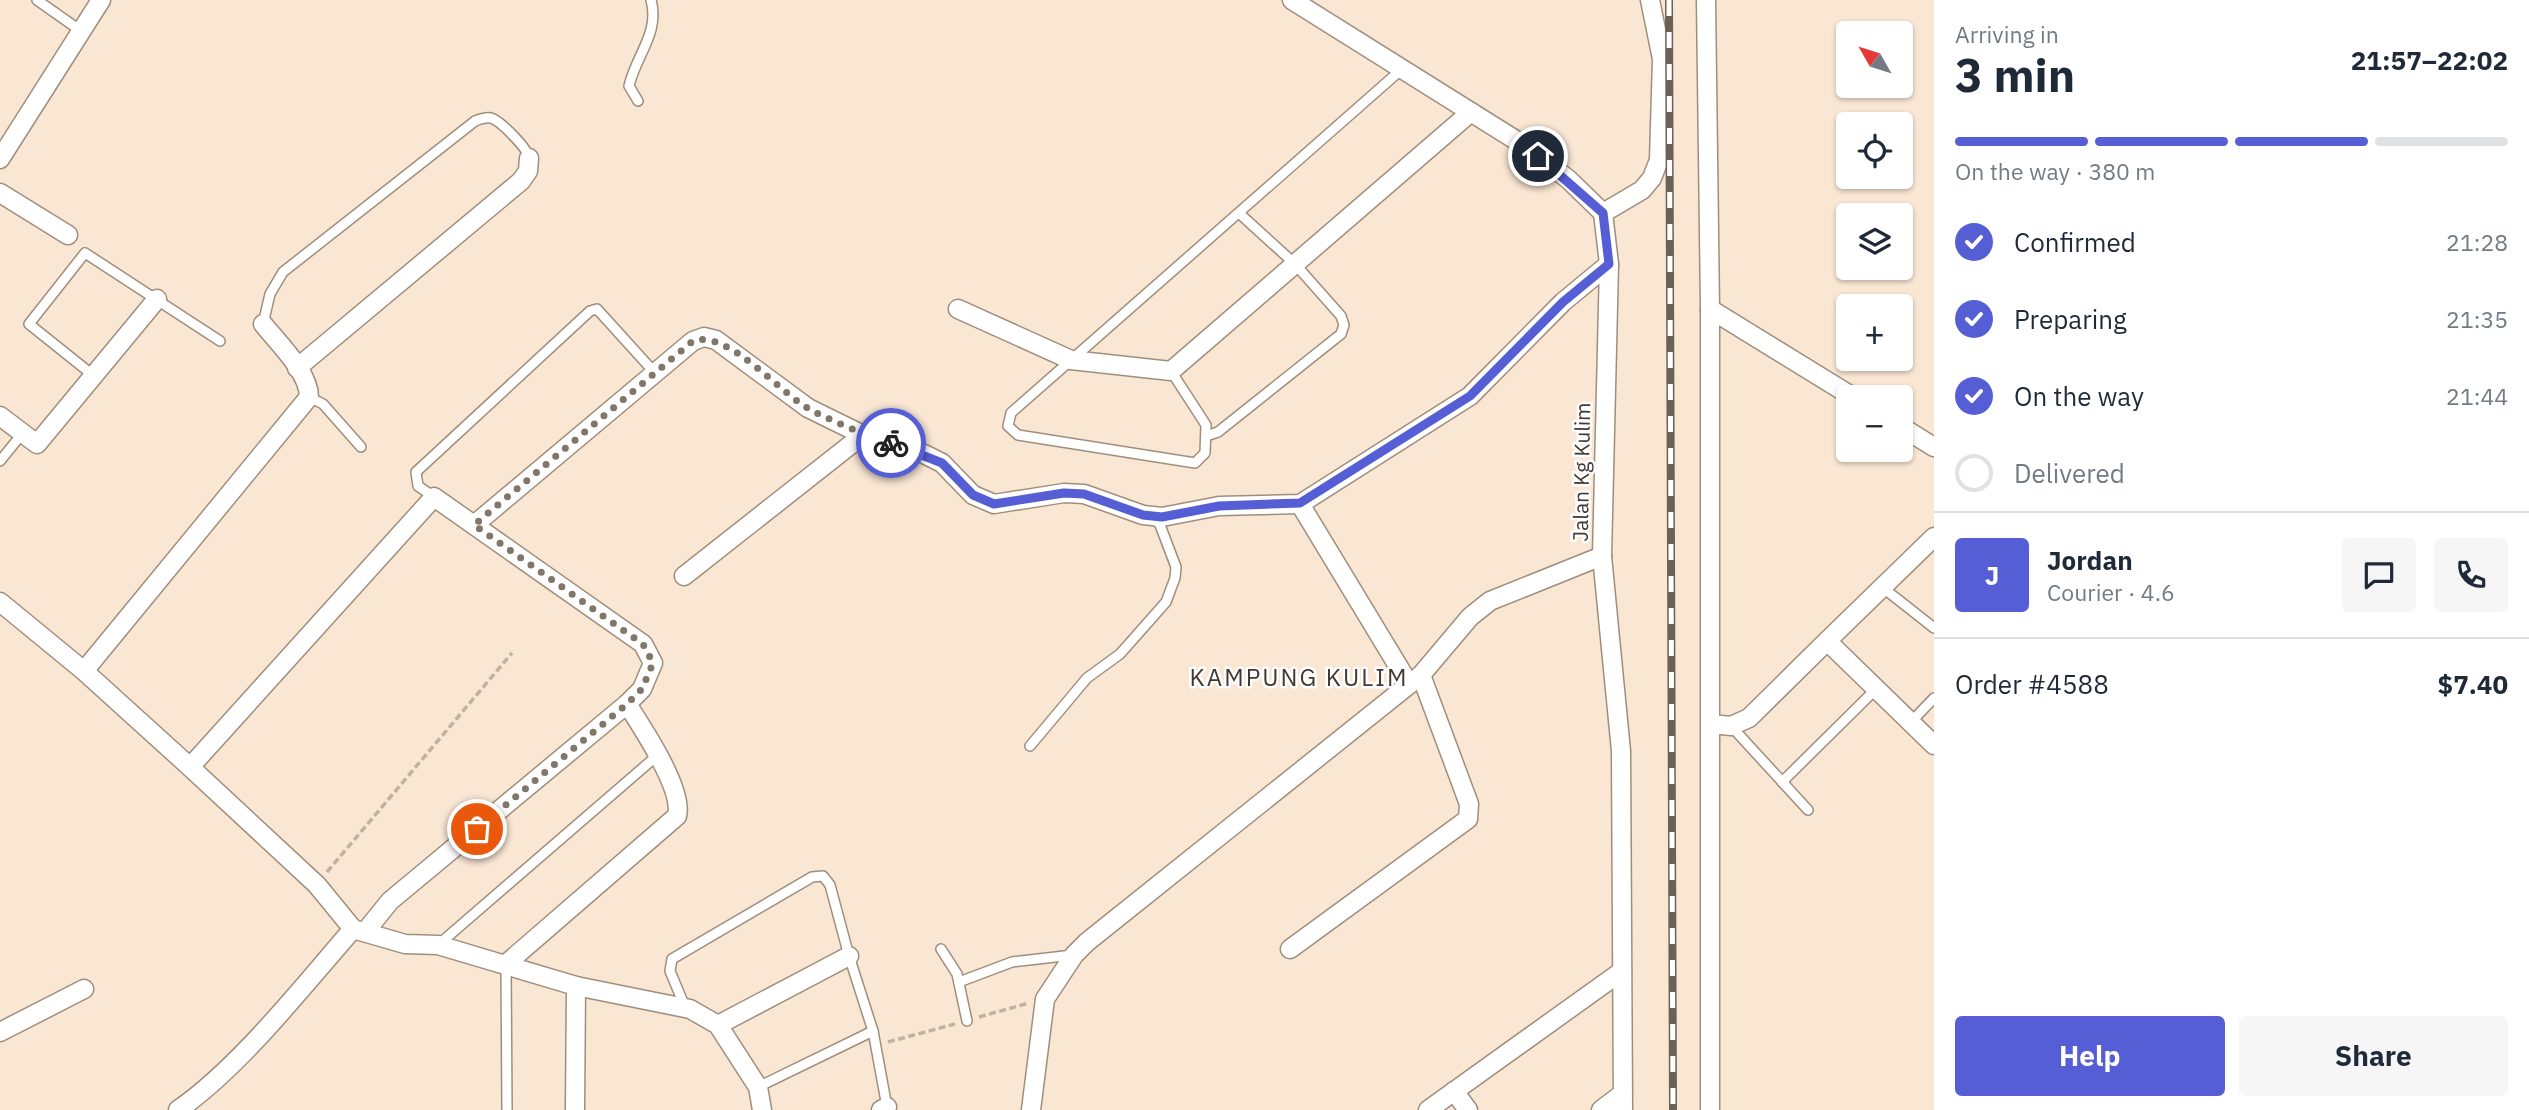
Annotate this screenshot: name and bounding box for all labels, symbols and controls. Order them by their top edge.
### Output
text: Arriving in [1955,19,2059,49]
north arrow [1836,21,1913,98]
map controls [1836,21,1913,462]
text: 21:57–22:02 [2351,43,2508,77]
text: 3 min [1955,45,2075,105]
button: locate [1836,112,1913,189]
pin [1508,126,1568,186]
icon: home [1519,137,1557,175]
text: On the way · 380 m [1955,156,2155,186]
button: layers [1836,203,1913,280]
icon: check [1955,223,1993,261]
text: Confirmed [2014,225,2136,259]
text: 21:28 [2446,227,2508,257]
button: + [1836,294,1913,371]
icon: check [1955,300,1993,338]
text: Preparing [2014,302,2127,336]
text: 21:35 [2446,304,2508,334]
icon: check [1955,377,1993,415]
text: On the way [2014,379,2144,413]
text: 21:44 [2446,381,2508,411]
button: − [1836,385,1913,462]
street label: Jalan Kg Kulim [1566,402,1596,542]
courier [856,408,926,478]
icon: bike [872,424,910,462]
text: Delivered [2014,456,2125,490]
button: chat [2342,538,2416,612]
button: phone [2434,538,2508,612]
text: Jordan [2047,543,2133,577]
text: J [1985,558,1999,592]
text: Courier · 4.6 [2047,577,2175,607]
district label: KAMPUNG KULIM [1190,661,1408,693]
text: Order #4588 [1955,667,2109,701]
text: $7.40 [2438,667,2508,701]
pin [447,799,507,859]
icon: bag [458,810,496,848]
button: Help [1955,1016,2225,1096]
button: Share [2239,1016,2508,1096]

